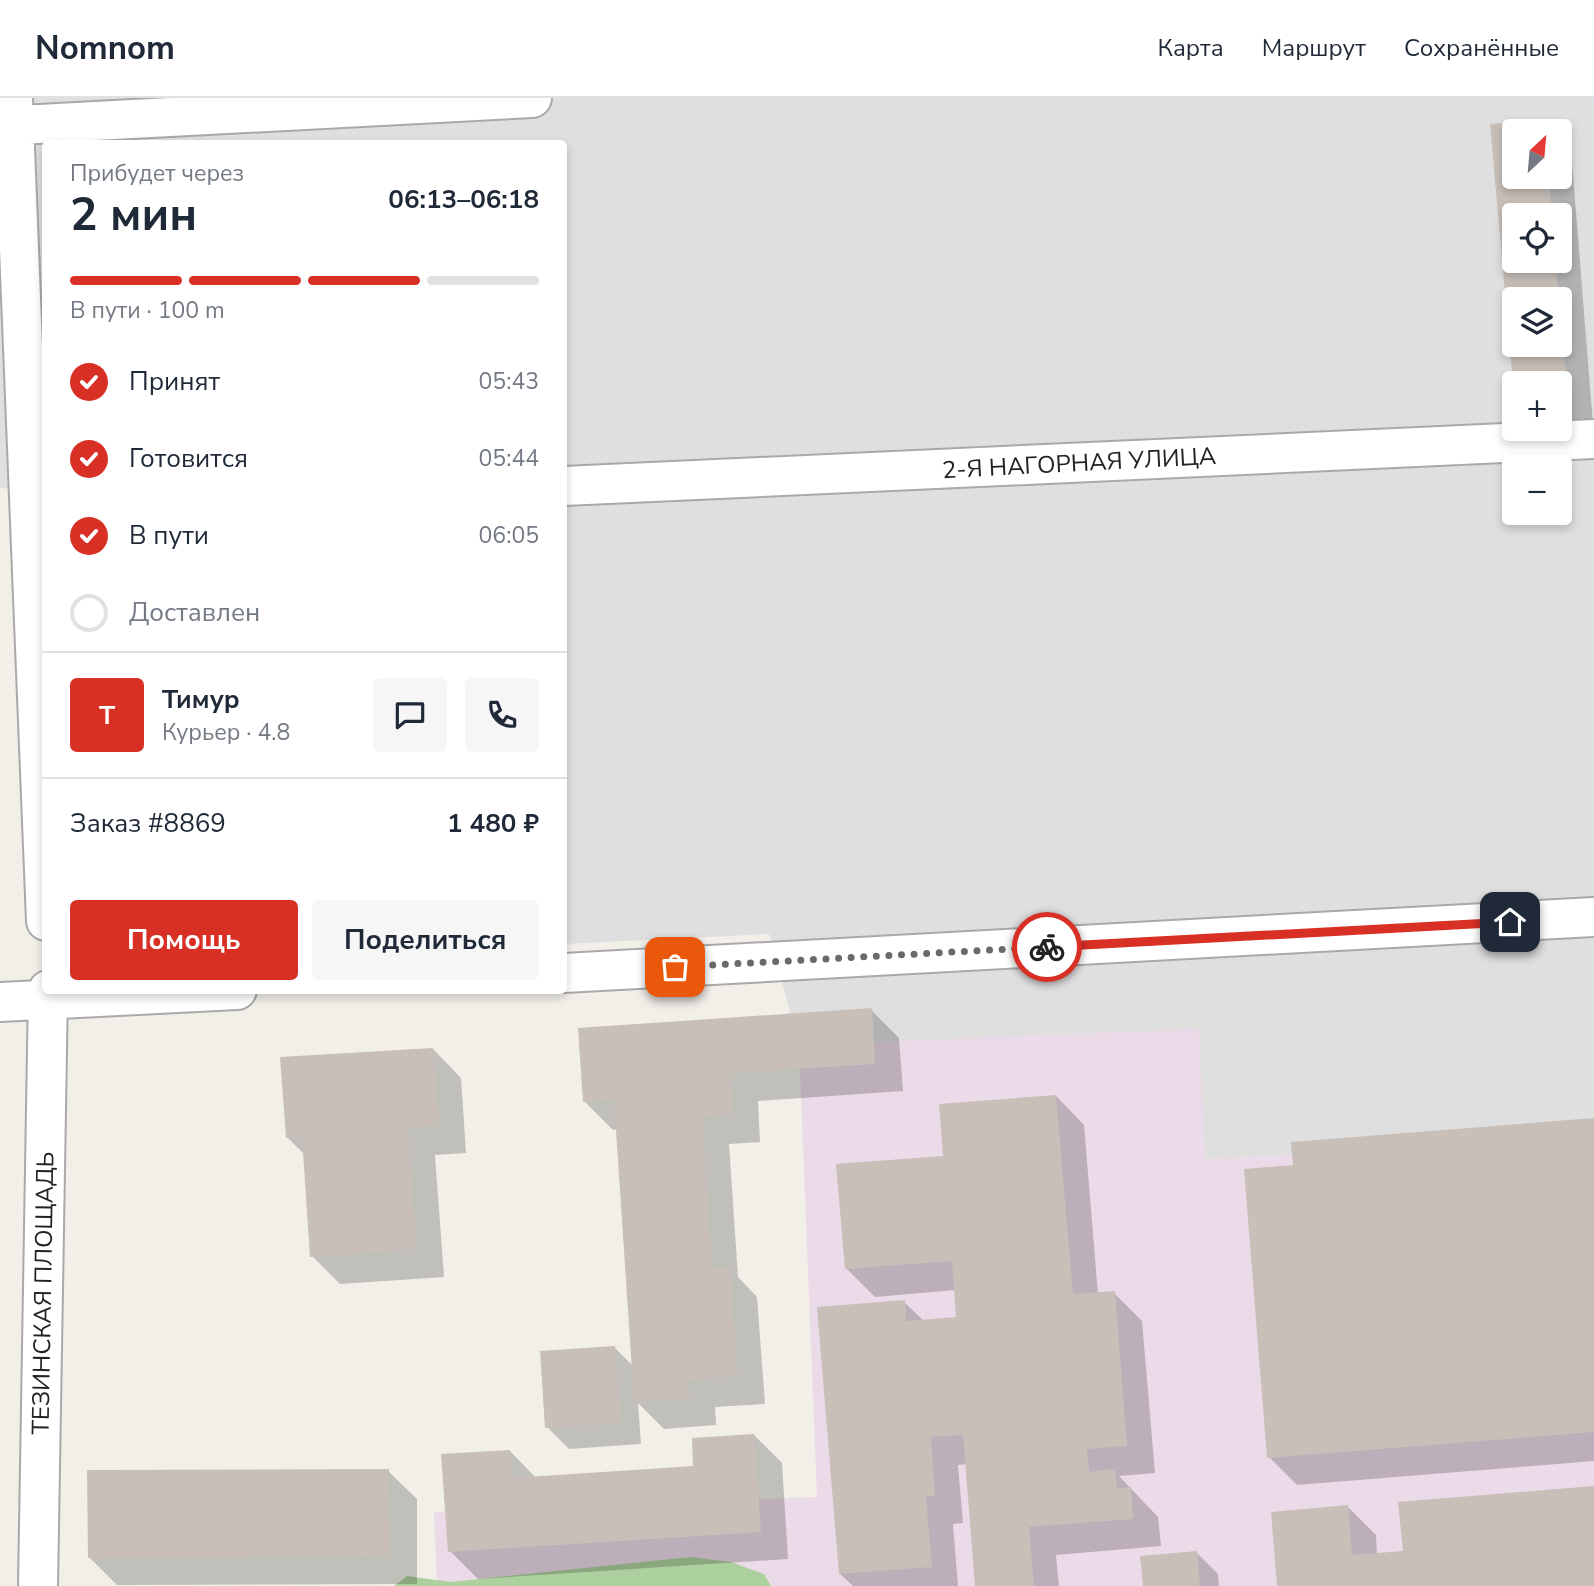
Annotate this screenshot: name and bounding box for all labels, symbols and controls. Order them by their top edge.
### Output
text: Nomnom [35,26,175,71]
text: Карта [1158,32,1224,64]
text: Маршрут [1262,32,1366,64]
text: Сохранённые [1404,32,1559,64]
north arrow [1502,119,1572,189]
map controls [1502,119,1572,525]
text: Прибудет через [70,158,244,189]
text: 06:13–06:18 [388,182,539,217]
text: 2 мин [70,183,197,246]
button: locate [1502,203,1572,273]
button: layers [1502,287,1572,357]
text: В пути · 100 m [70,295,225,326]
icon: check [70,363,108,401]
text: Принят [129,364,220,399]
text: 05:43 [479,366,539,397]
button: + [1502,371,1572,441]
icon: check [70,440,108,478]
street label: 2-Я НАГОРНАЯ УЛИЦА [941,440,1217,486]
text: Готовится [129,441,248,476]
text: 05:44 [479,443,539,474]
button: − [1502,455,1572,525]
icon: check [70,517,108,555]
text: В пути [129,518,209,553]
text: 06:05 [479,520,539,551]
text: Доставлен [129,595,260,630]
button: chat [373,678,447,752]
button: phone [465,678,539,752]
text: Тимур [162,682,240,717]
text: Т [99,698,115,733]
text: Курьер · 4.8 [162,717,290,748]
text: Заказ #8869 [70,806,226,841]
text: 1 480 ₽ [447,806,539,841]
pin [1480,892,1540,952]
button: Помощь [70,900,298,980]
button: Поделиться [312,900,539,980]
icon: home [1491,903,1529,941]
courier [1012,912,1082,982]
icon: bike [1028,928,1066,966]
pin [645,937,705,997]
icon: bag [656,948,694,986]
street label: ТЕЗИНСКАЯ ПЛОЩАДЬ [25,1151,61,1435]

